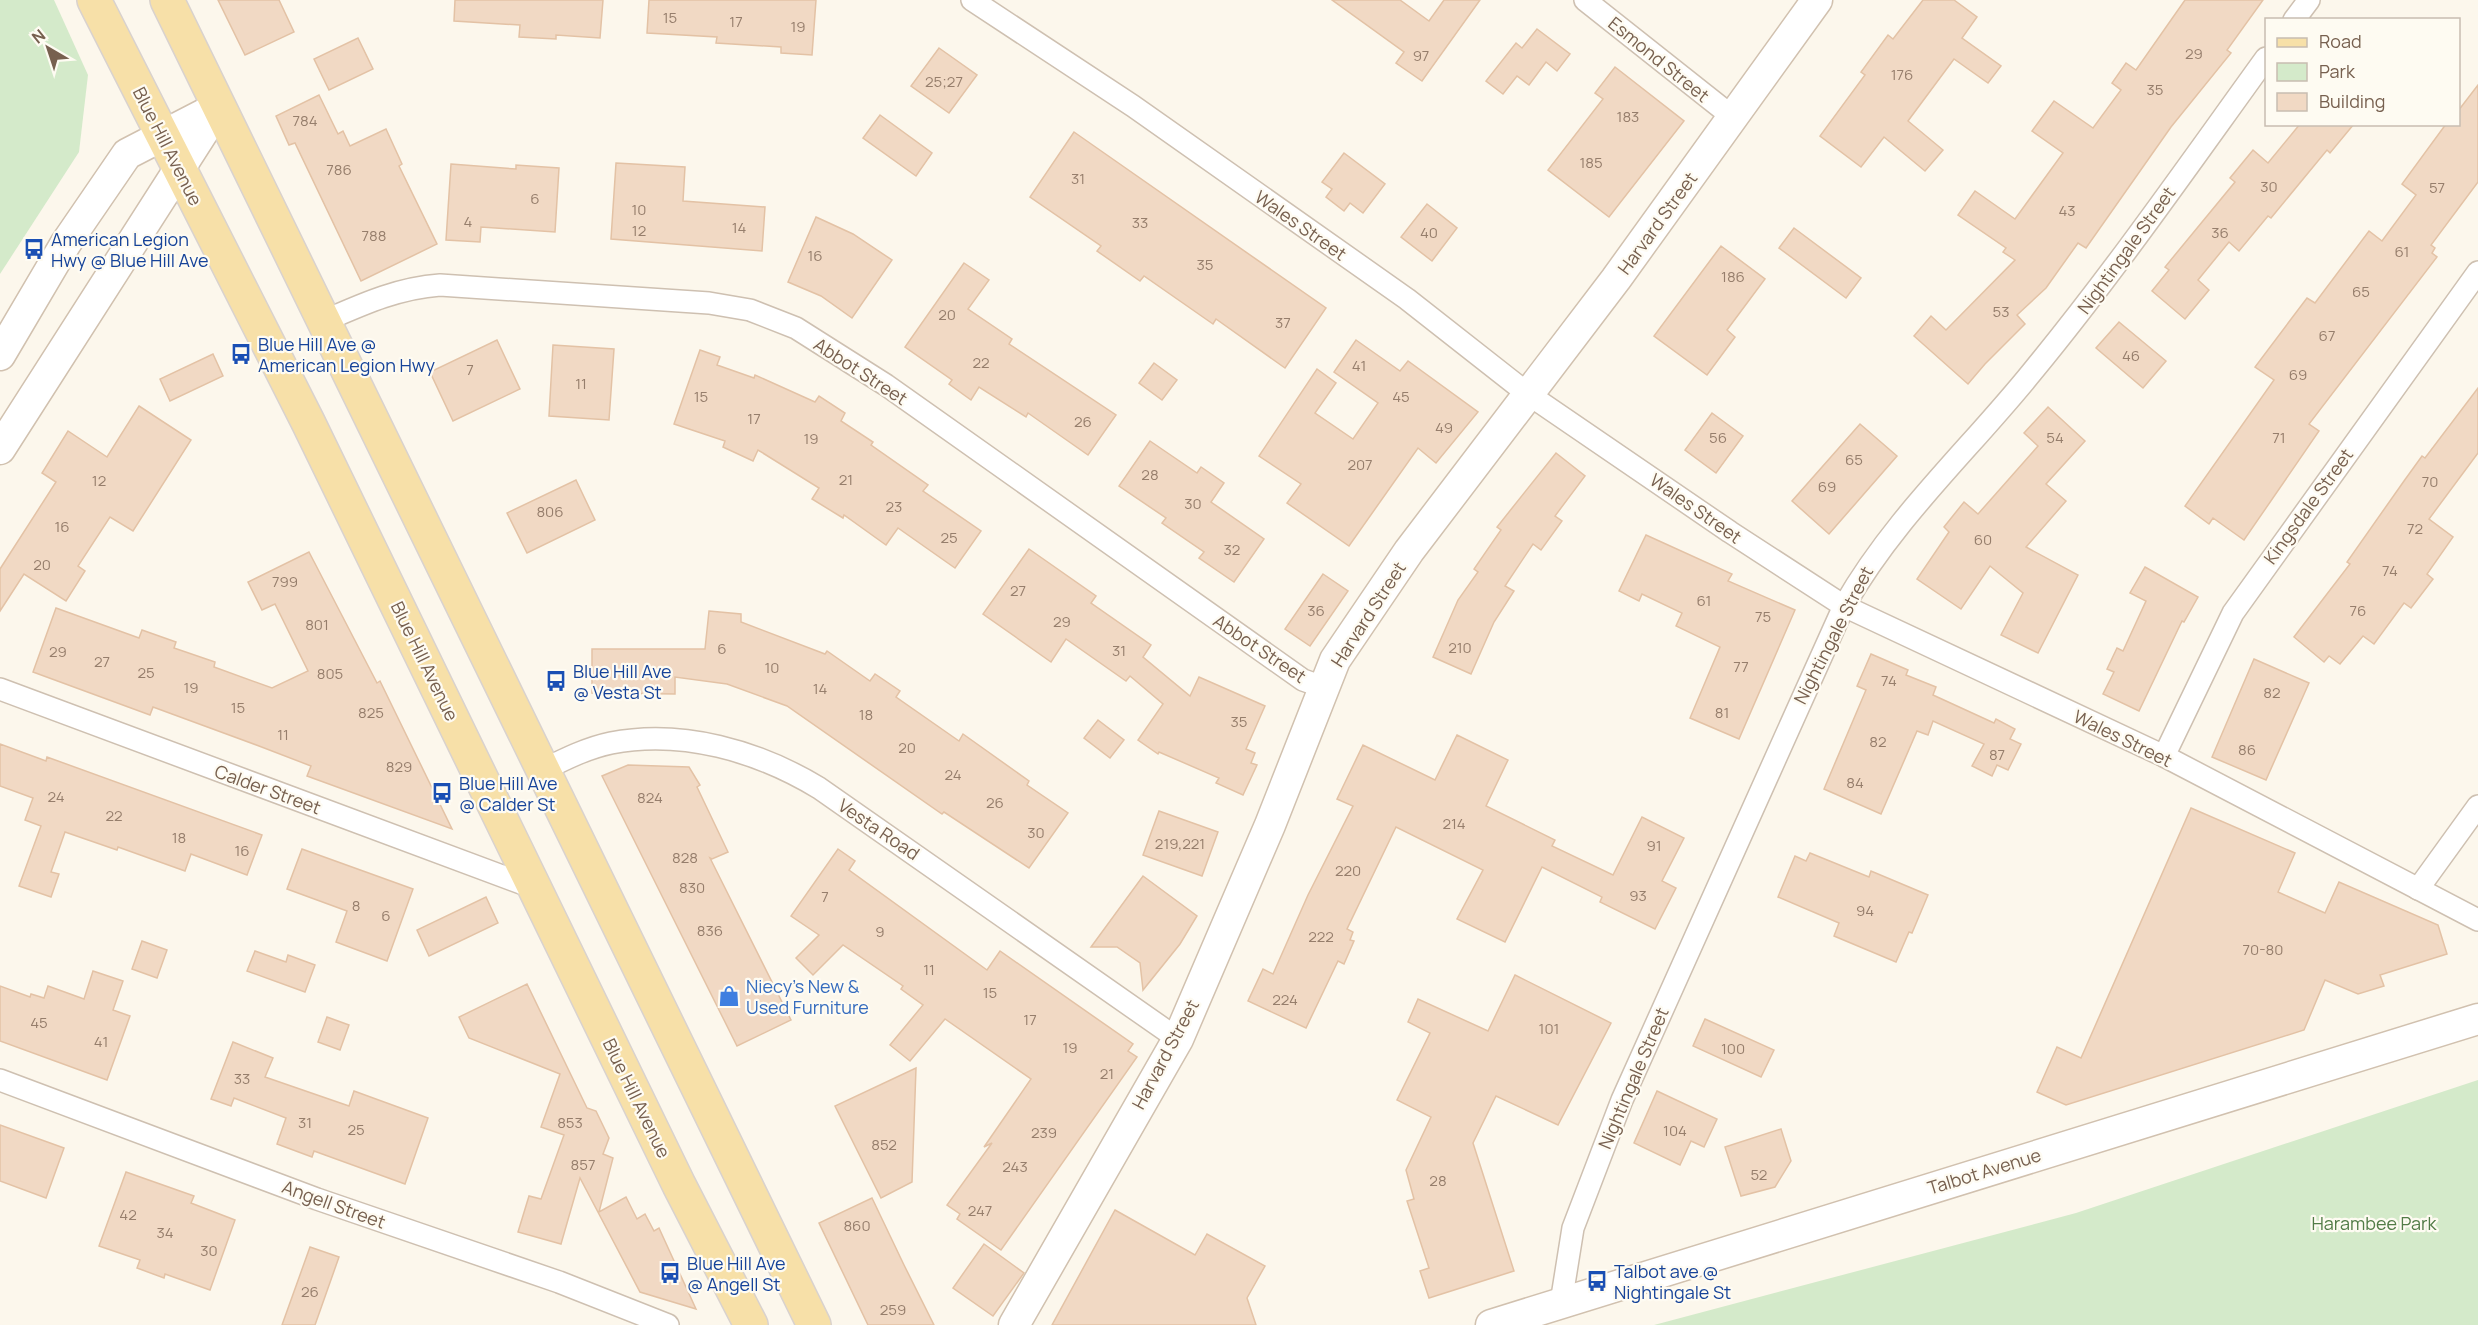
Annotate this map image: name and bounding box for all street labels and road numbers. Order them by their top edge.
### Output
street label: Esmond Street [1604,11,1714,107]
street label: Blue Hill Avenue [128,83,208,209]
street label: Harvard Street [1612,167,1702,279]
street label: Nightingale Street [2072,182,2180,318]
street label: Wales Street [1250,185,1352,265]
street label: Abbot Street [810,332,912,410]
street label: Kingsdale Street [2258,443,2358,569]
street label: Wales Street [1645,468,1747,548]
street label: Harvard Street [1325,557,1411,671]
street label: Nightingale Street [1788,562,1878,708]
street label: Blue Hill Avenue [386,597,464,725]
street label: Abbot Street [1209,608,1311,688]
street label: Wales Street [2070,704,2176,772]
street label: Calder Street [212,759,324,819]
street label: Vesta Road [834,793,924,865]
street label: Harvard Street [1126,995,1204,1113]
street label: Nightingale Street [1592,1003,1674,1153]
street label: Blue Hill Avenue [598,1034,676,1162]
street label: Talbot Avenue [1924,1142,2044,1200]
street label: Angell Street [279,1174,389,1234]

